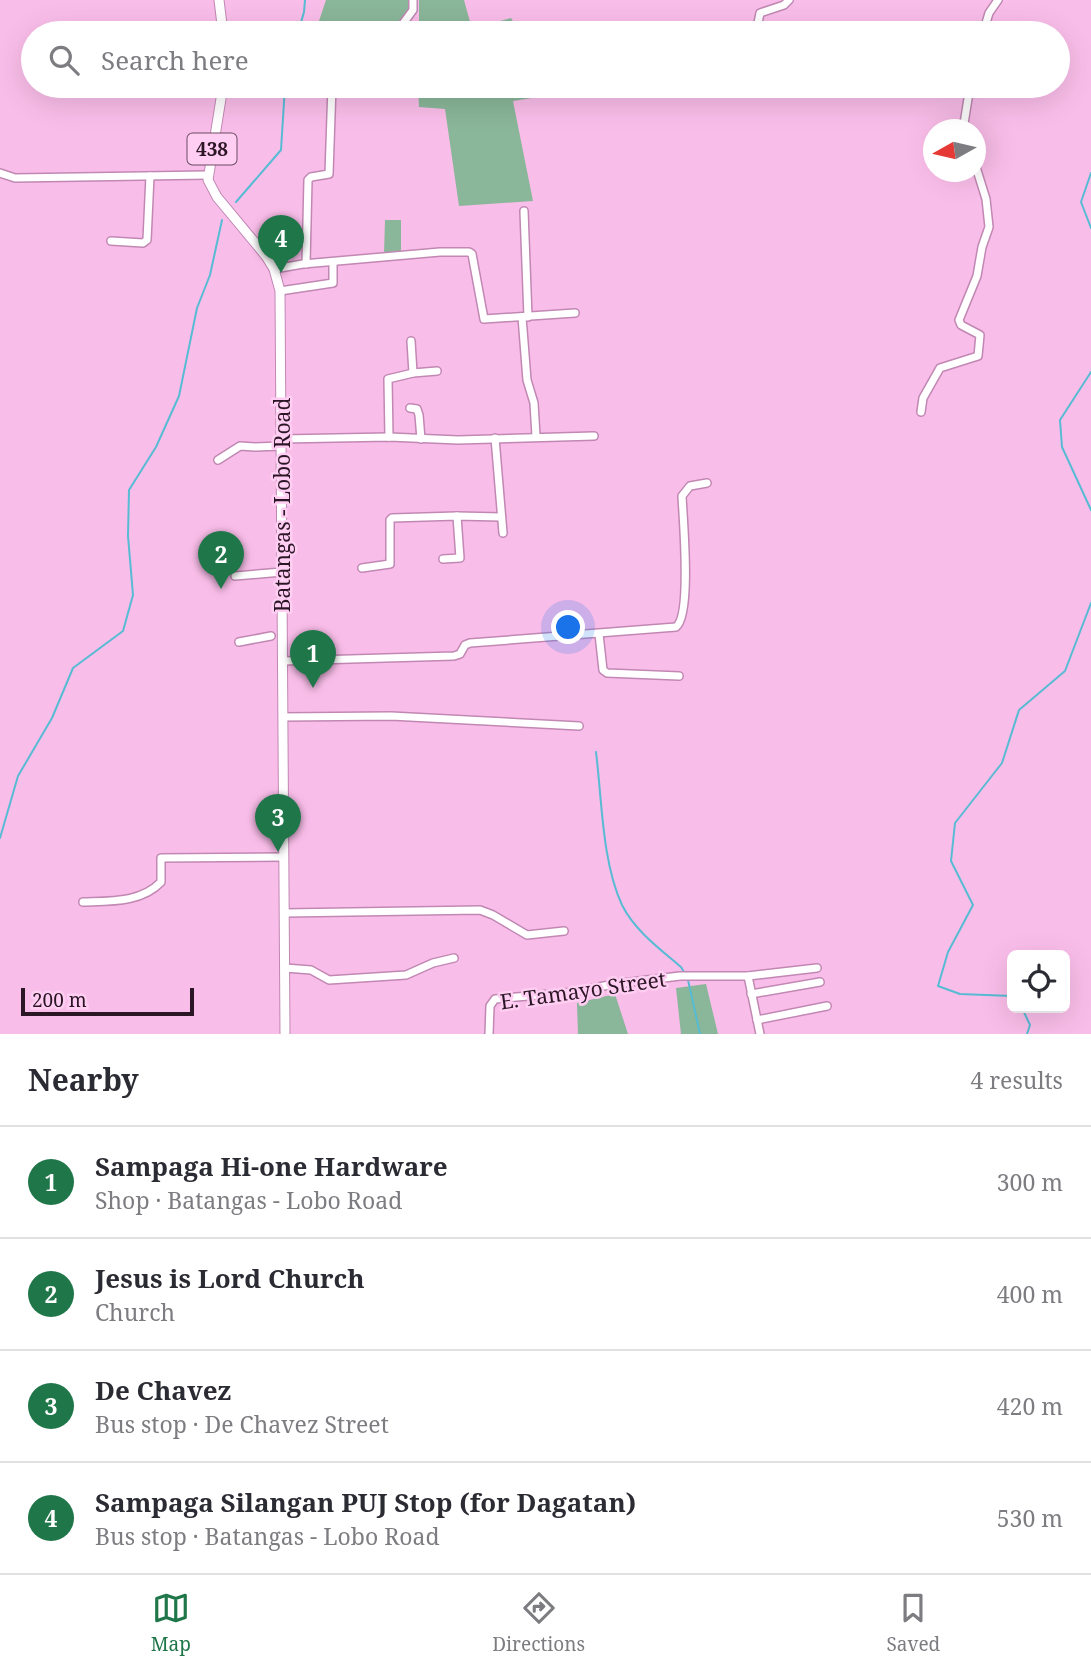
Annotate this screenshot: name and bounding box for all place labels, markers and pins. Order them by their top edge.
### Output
pin: 4 [258,215,304,273]
pin: 2 [198,531,244,589]
pin: 1 [290,630,336,688]
pin: 3 [255,794,301,852]

